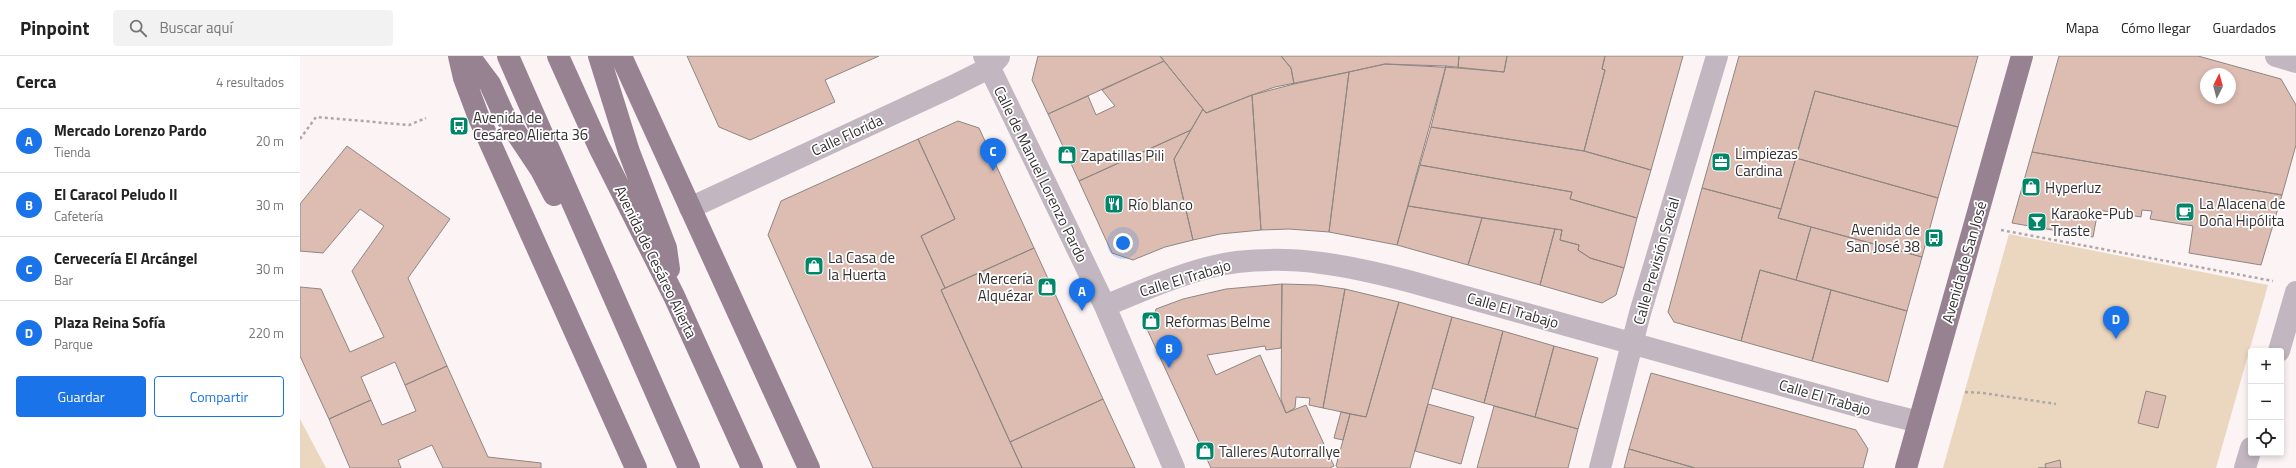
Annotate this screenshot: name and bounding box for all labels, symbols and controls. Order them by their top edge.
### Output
search box [113,10,393,46]
text: Pinpoint [20,13,89,42]
text: Buscar aquí [159,16,233,39]
icon: search [127,17,149,39]
text: Mapa [2066,17,2099,38]
text: Cómo llegar [2121,17,2191,38]
text: Guardados [2213,17,2276,38]
north arrow [2200,68,2236,104]
text: Cerca [16,69,56,95]
text: 4 resultados [216,72,284,92]
street label: Calle de Manuel Lorenzo Pardo [990,83,1092,265]
place label: Avenida de Cesáreo Alierta 36 [473,106,588,146]
street label: Calle Florida [807,108,887,162]
bus stop icon: Avenida de Cesáreo Alierta 36 [448,115,470,137]
text: Mercado Lorenzo Pardo [54,119,207,142]
text: A [25,131,33,151]
text: 20 m [256,131,284,151]
pin: C [980,138,1006,171]
text: Tienda [54,142,91,162]
place label: Limpiezas Cardina [1735,142,1798,182]
shop icon: Zapatillas Pili [1056,144,1078,166]
place label: Zapatillas Pili [1081,144,1164,167]
office icon: Limpiezas Cardina [1710,151,1732,173]
shop icon: Hyperluz [2020,176,2042,198]
place label: Hyperluz [2045,176,2101,199]
street label: Avenida de Cesáreo Alierta [609,182,703,343]
text: El Caracol Peludo II [54,183,178,206]
place label: La Alacena de Doña Hipólita [2199,192,2285,232]
restaurant icon: Río blanco [1103,193,1125,215]
place label: Río blanco [1128,193,1193,216]
street label: Calle Previsión Social [1627,194,1685,328]
text: B [25,195,33,215]
text: 30 m [256,195,284,215]
street label: Avenida de San José [1936,198,1992,326]
cafe icon: La Alacena de Doña Hipólita [2174,201,2196,223]
place label: Karaoke-Pub Traste [2051,202,2134,242]
text: Cafetería [54,206,103,226]
bar icon: Karaoke-Pub Traste [2026,211,2048,233]
place label: Avenida de San José 38 [1846,218,1920,258]
bus stop icon: Avenida de San José 38 [1923,227,1945,249]
your location [1113,233,1133,253]
place label: La Casa de la Huerta [828,246,895,286]
text: Cervecería El Arcángel [54,247,198,270]
street label: Calle El Trabajo [1136,253,1234,303]
shop icon: La Casa de la Huerta [803,255,825,277]
text: C [25,259,33,279]
text: 30 m [256,259,284,279]
place label: Mercería Alquézar [978,267,1033,307]
text: Bar [54,270,73,290]
shop icon: Mercería Alquézar [1036,276,1058,298]
pin: A [1069,278,1095,311]
street label: Calle El Trabajo [1464,286,1562,334]
pin: D [2103,306,2129,339]
shop icon: Reformas Belme [1140,310,1162,332]
place label: Reformas Belme [1165,310,1270,333]
text: Plaza Reina Sofía [54,311,165,334]
text: D [25,323,33,343]
text: 220 m [248,323,284,343]
text: Parque [54,334,93,354]
pin: B [1156,335,1182,368]
map controls [2248,348,2284,456]
button: + [2248,348,2284,384]
street label: Calle El Trabajo [1776,373,1874,421]
button: Guardar [16,376,146,417]
button: Compartir [154,376,284,417]
button: − [2248,384,2284,420]
button: locate [2248,420,2284,456]
shop icon: Talleres Autorrallye [1194,440,1216,462]
place label: Talleres Autorrallye [1219,440,1340,463]

